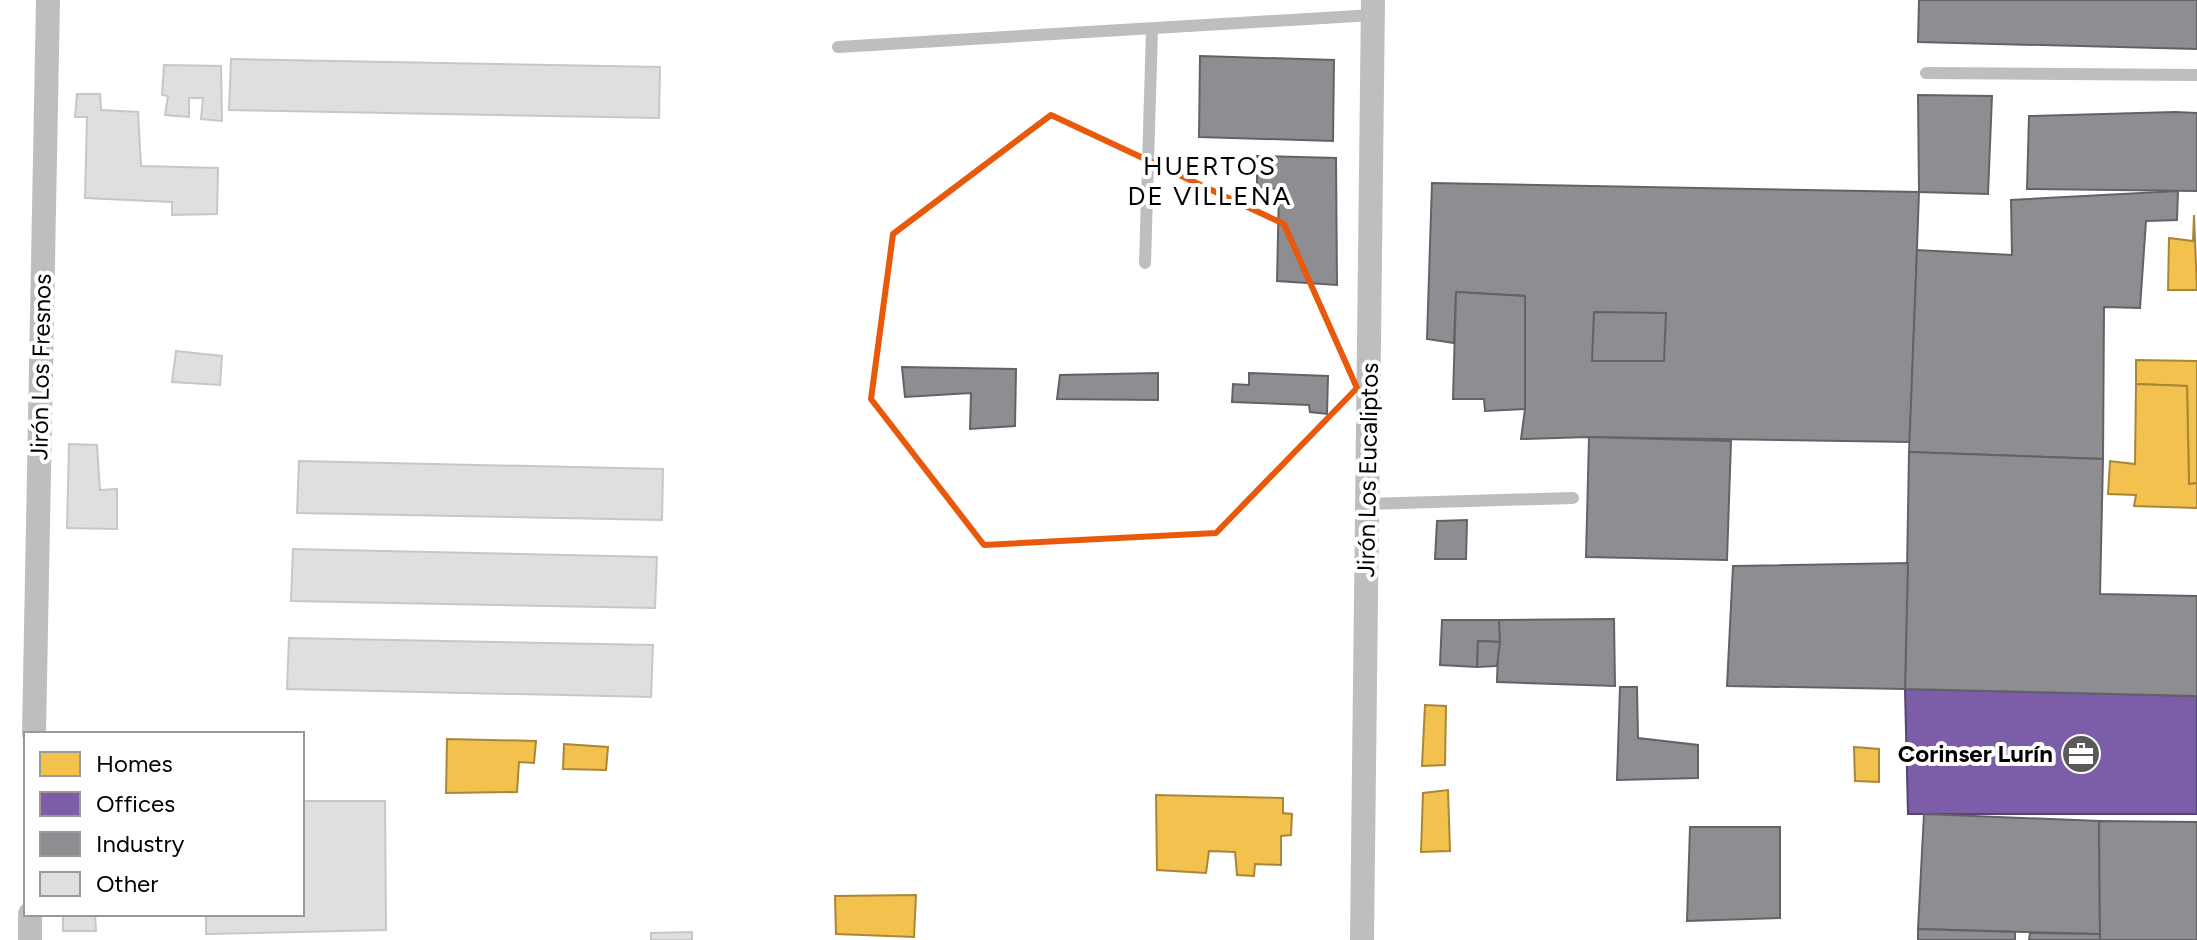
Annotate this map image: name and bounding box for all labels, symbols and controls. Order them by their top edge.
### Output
district label: HUERTOS DE VILLENA [1128,150,1292,212]
street label: Jirón Los Fresnos [24,274,57,460]
street label: Jirón Los Eucaliptos [1351,362,1384,578]
legend [24,732,304,916]
office icon: Corinser Lurín [2060,733,2102,775]
place label: Corinser Lurín [1898,739,2053,768]
text: Homes [96,749,173,778]
text: Offices [96,789,175,818]
text: Industry [96,829,185,858]
text: Other [96,869,158,898]

